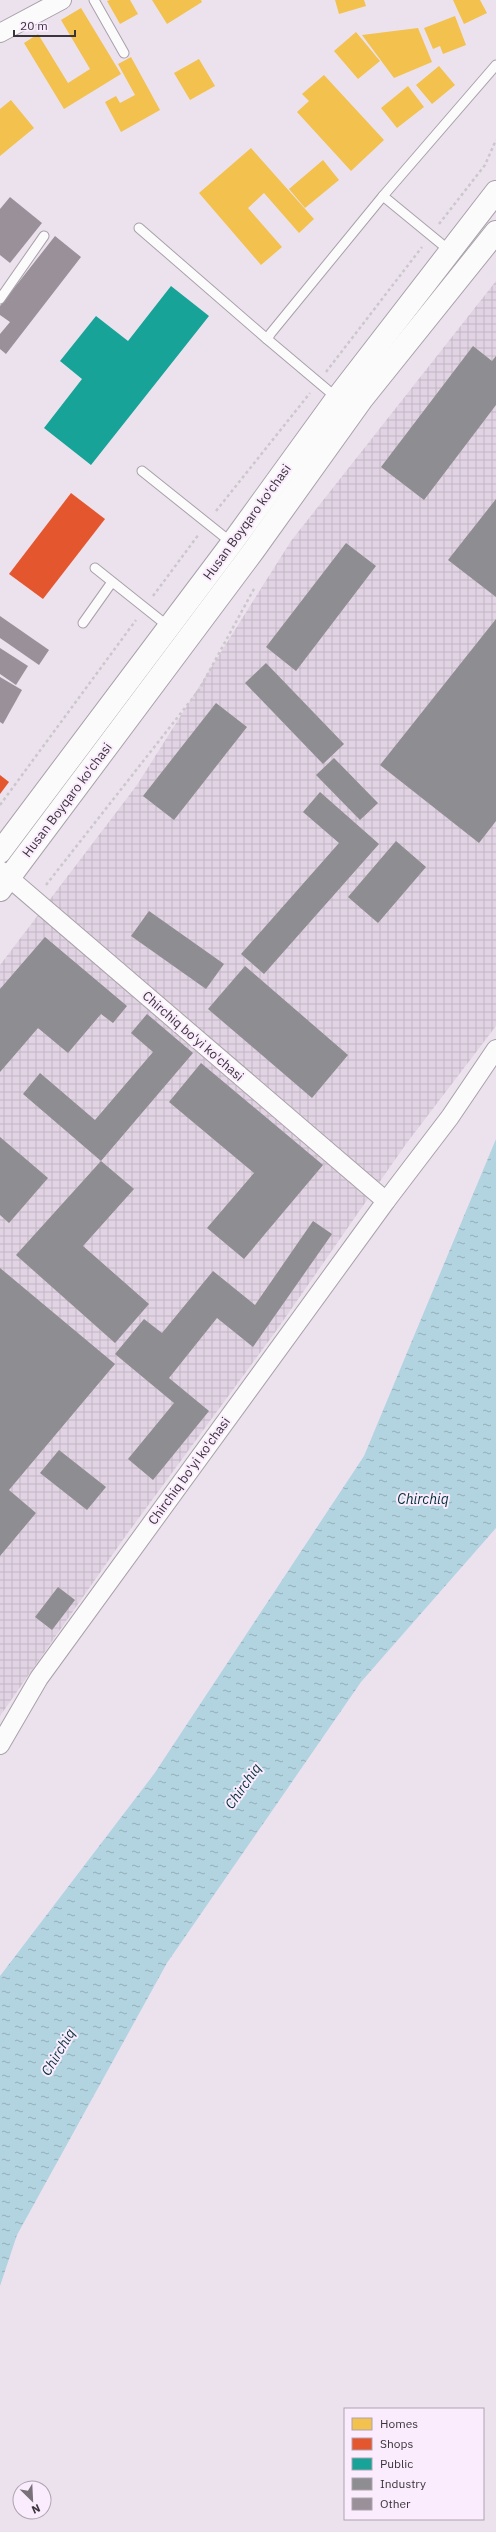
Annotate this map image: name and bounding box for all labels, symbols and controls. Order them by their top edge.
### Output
scale bar [14,12,75,38]
text: 20 m [20,18,48,33]
street label: Husan Boyqaro ko'chasi [199,461,295,583]
street label: Husan Boyqaro ko'chasi [18,739,116,861]
street label: Chirchiq bo'yi ko'chasi [139,987,247,1085]
street label: Chirchiq bo'yi ko'chasi [144,1414,234,1528]
water label: Chirchiq [397,1490,449,1508]
water label: Chirchiq [221,1760,265,1812]
water label: Chirchiq [37,2025,79,2079]
legend [344,2408,484,2520]
text: Homes [380,2416,418,2431]
text: Shops [380,2436,413,2451]
text: Public [380,2456,413,2471]
text: Industry [380,2476,426,2491]
north arrow [12,2480,52,2520]
text: Other [380,2496,411,2511]
text: N [30,2501,43,2517]

